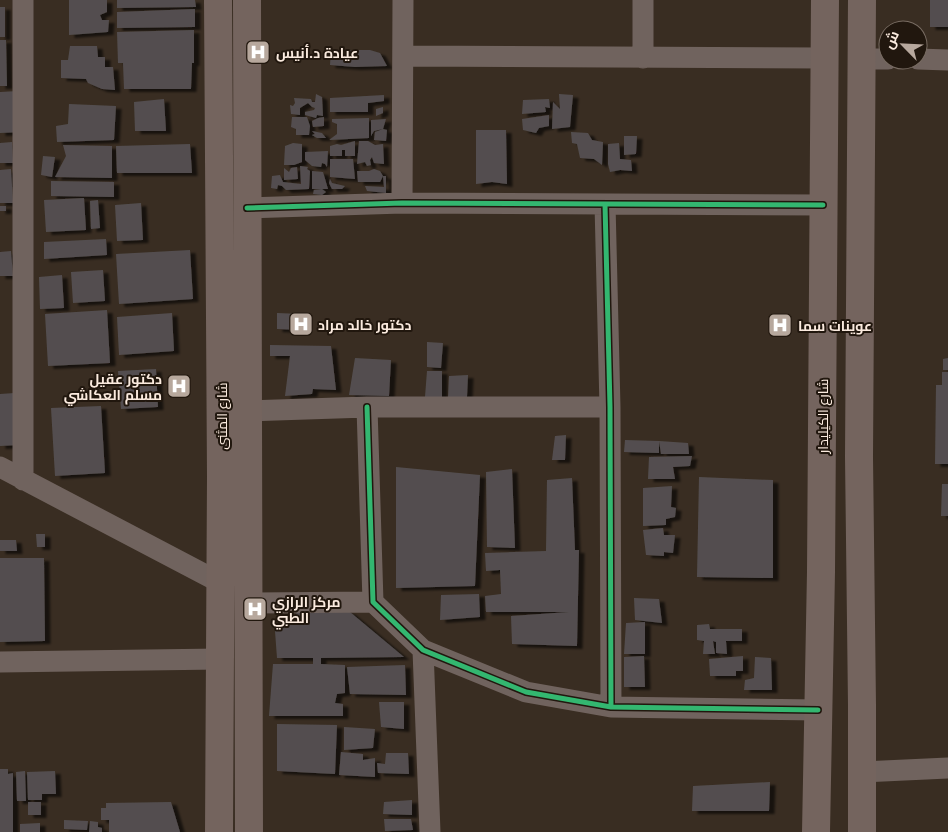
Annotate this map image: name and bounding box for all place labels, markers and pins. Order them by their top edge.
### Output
hospital icon: عيادة د.أنيس [245,39,271,65]
place label: عيادة د.أنيس [276,43,358,62]
hospital icon: دكتور خالد مراد [288,311,314,337]
hospital icon: عوينات سما [767,312,793,338]
place label: دكتور خالد مراد [318,315,411,334]
place label: عوينات سما [798,316,872,335]
place label: دكتور عقيل مسلم العكاشي [64,369,162,406]
hospital icon: دكتور عقيل مسلم العكاشي [166,373,192,399]
place label: مركز الرازي الطبي [272,592,340,630]
hospital icon: مركز الرازي الطبي [242,596,268,622]

